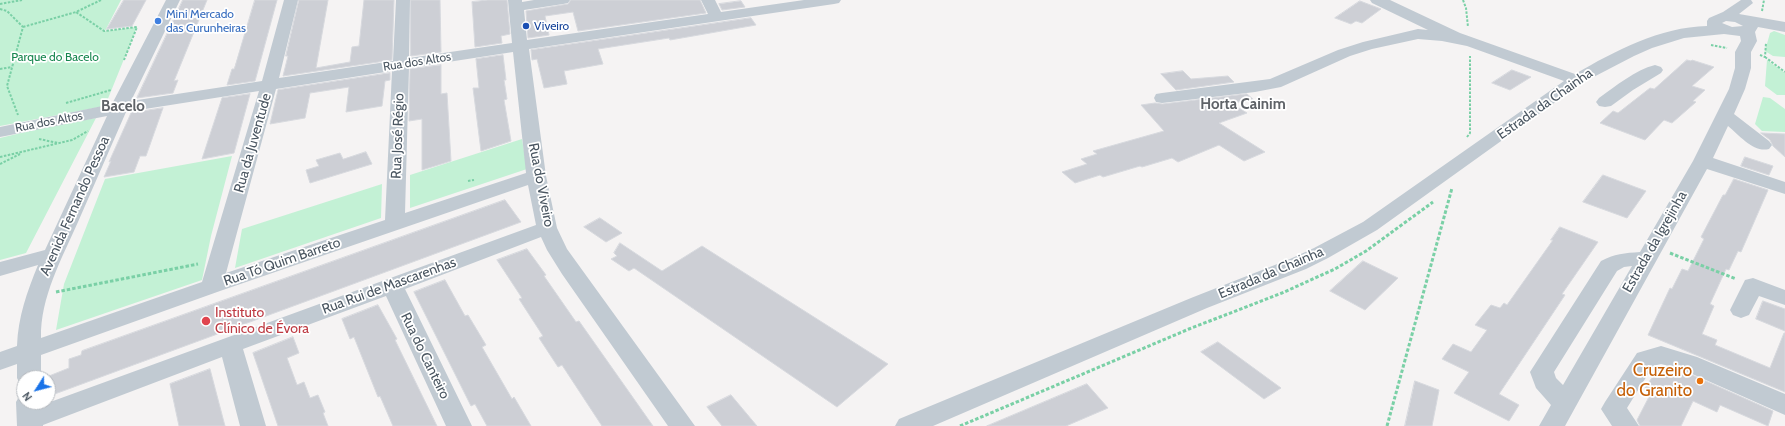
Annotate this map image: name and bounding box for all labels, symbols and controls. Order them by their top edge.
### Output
place label: Mini Mercado das Curunheiras [166,7,246,35]
marker: Mini Mercado das Curunheiras [153,16,163,26]
place label: Viveiro [534,19,569,33]
marker: Viveiro [521,21,531,31]
park label: Parque do Bacelo [11,50,99,64]
street label: Rua dos Altos [382,50,452,74]
street label: Estrada da Chainha [1494,65,1596,143]
street label: Rua da Juventude [231,91,275,195]
street label: Rua José Régio [388,93,408,179]
district label: Horta Cainim [1200,96,1286,114]
district label: Bacelo [101,98,145,116]
street label: Rua dos Altos [14,108,84,136]
street label: Avenida Fernando Pessoa [37,134,113,278]
street label: Rua do Viveiro [525,142,557,228]
street label: Estrada da Igrejinha [1619,188,1691,296]
street label: Rua Tó Quim Barreto [221,234,343,290]
street label: Estrada da Chainha [1216,243,1326,303]
street label: Rua Rui de Mascarenhas [320,254,458,318]
place label: Instituto Clínico de Évora [215,305,309,338]
street label: Rua do Canteiro [397,310,453,402]
marker: Instituto Clínico de Évora [200,315,212,327]
place label: Cruzeiro do Granito [1617,361,1692,401]
north arrow [16,370,56,410]
marker: Cruzeiro do Granito [1695,376,1705,386]
text: N [19,389,35,404]

